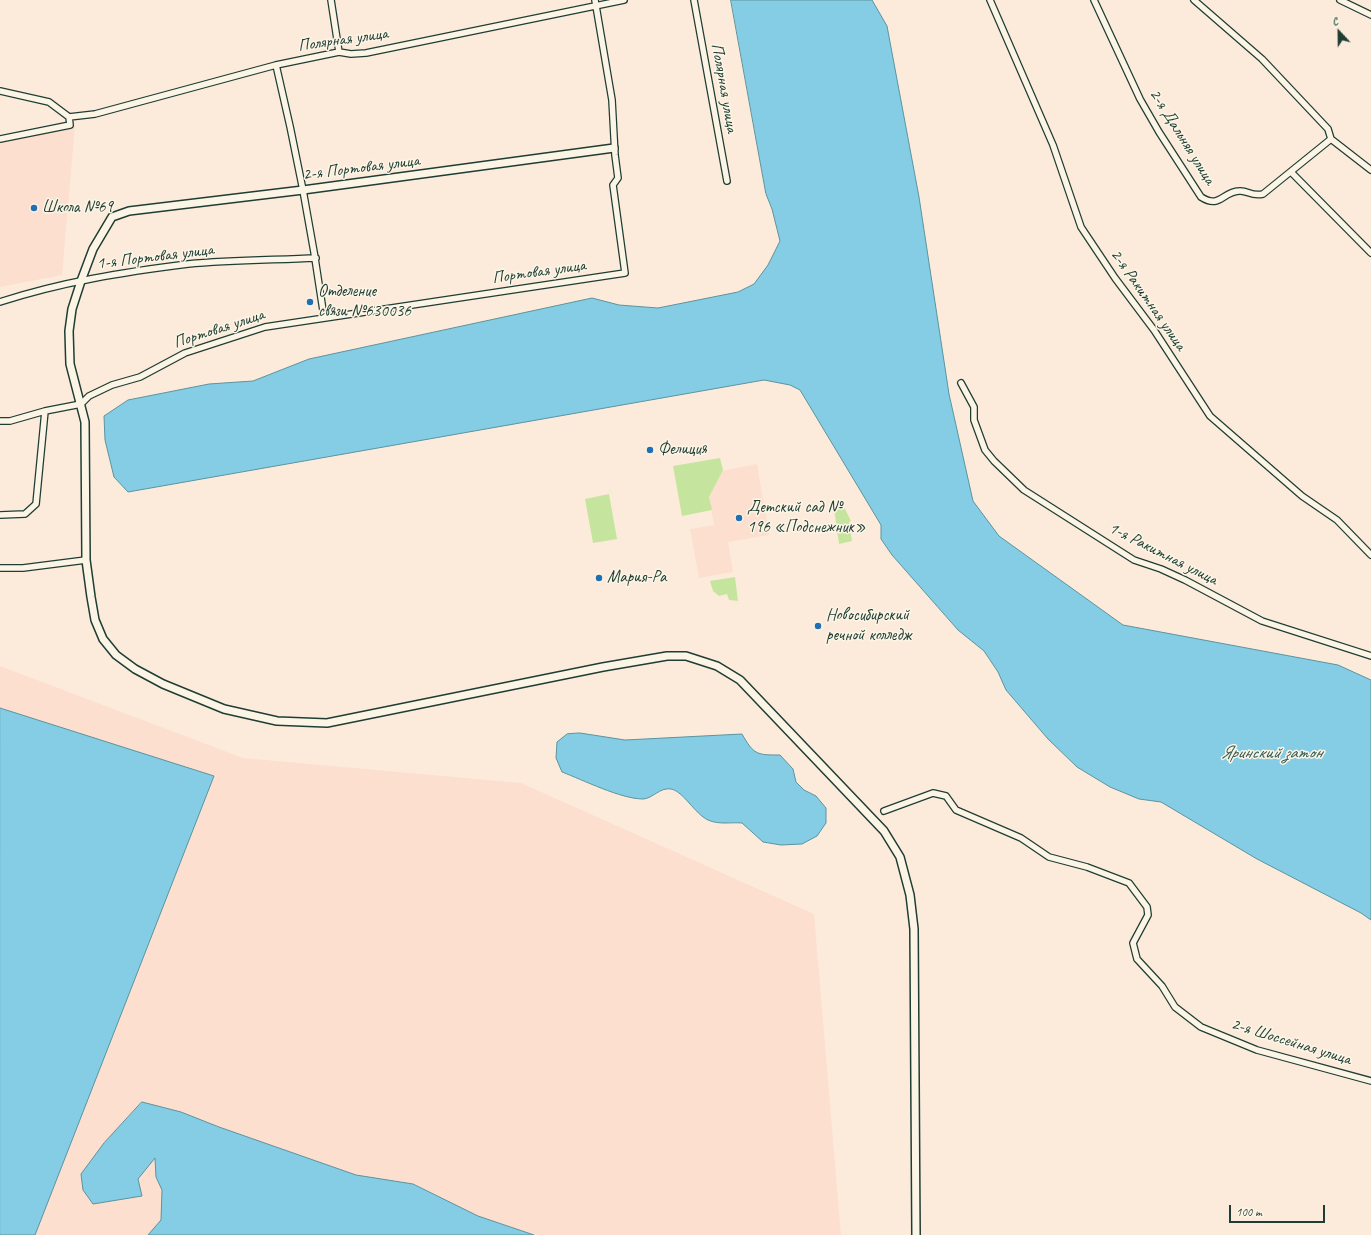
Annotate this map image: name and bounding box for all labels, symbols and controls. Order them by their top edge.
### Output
north arrow [1319,12,1359,52]
text: С [1329,13,1340,28]
street label: Полярная улица [297,24,389,56]
street label: Полярная улица [706,42,742,134]
street label: 2-я Дальняя улица [1144,85,1220,189]
street label: 2-я Портовая улица [301,151,421,185]
place label: Школа №69 [42,198,113,218]
marker: Школа №69 [29,203,39,213]
street label: 1-я Портовая улица [95,240,215,274]
street label: 2-я Ракитная улица [1105,245,1191,355]
street label: Портовая улица [491,255,587,289]
place label: Отделение связи №630036 [318,282,411,322]
marker: Отделение связи №630036 [305,297,315,307]
street label: Портовая улица [171,305,267,353]
place label: Фелиция [658,440,707,460]
marker: Фелиция [645,445,655,455]
place label: Детский сад № 196 «Подснежник» [747,498,866,538]
marker: Детский сад № 196 «Подснежник» [734,513,744,523]
street label: 1-я Ракитная улица [1105,518,1221,590]
place label: Мария-Ра [607,568,666,588]
marker: Мария-Ра [594,573,604,583]
place label: Новосибирский речной колледж [826,606,911,646]
marker: Новосибирский речной колледж [813,621,823,631]
water label: Яринский затон [1220,742,1322,764]
street label: 2-я Шоссейная улица [1229,1014,1353,1070]
scale bar [1231,1197,1327,1223]
text: 100 m [1236,1204,1262,1220]

